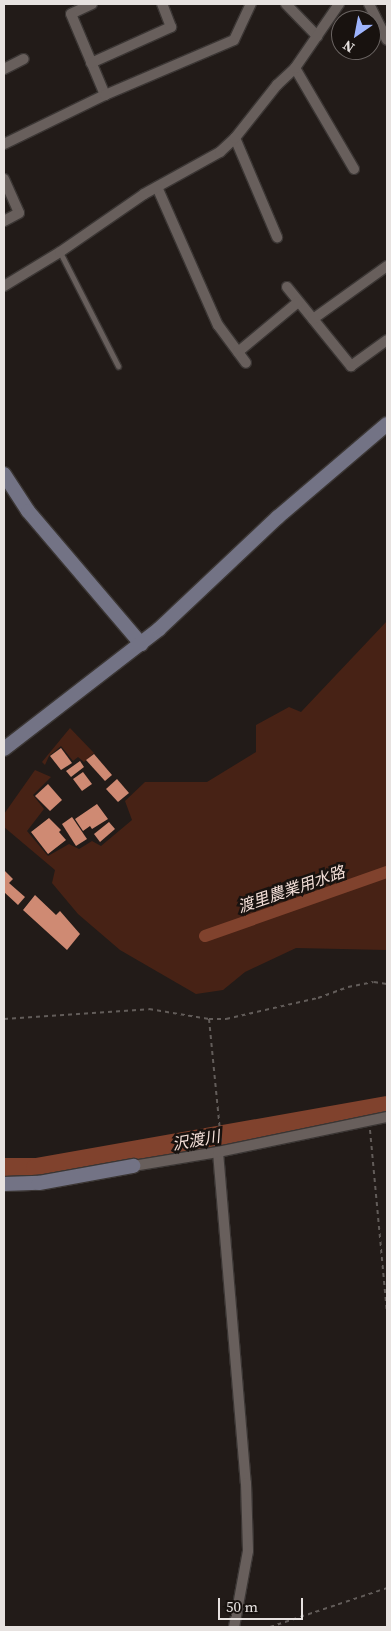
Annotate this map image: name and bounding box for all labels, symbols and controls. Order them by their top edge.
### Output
north arrow [331,10,381,60]
text: N [339,36,358,58]
water label: 渡里農業用水路 [235,862,347,916]
water label: 沢渡川 [171,1126,221,1154]
scale bar [221,1588,306,1620]
text: 50 m [226,1596,258,1617]

